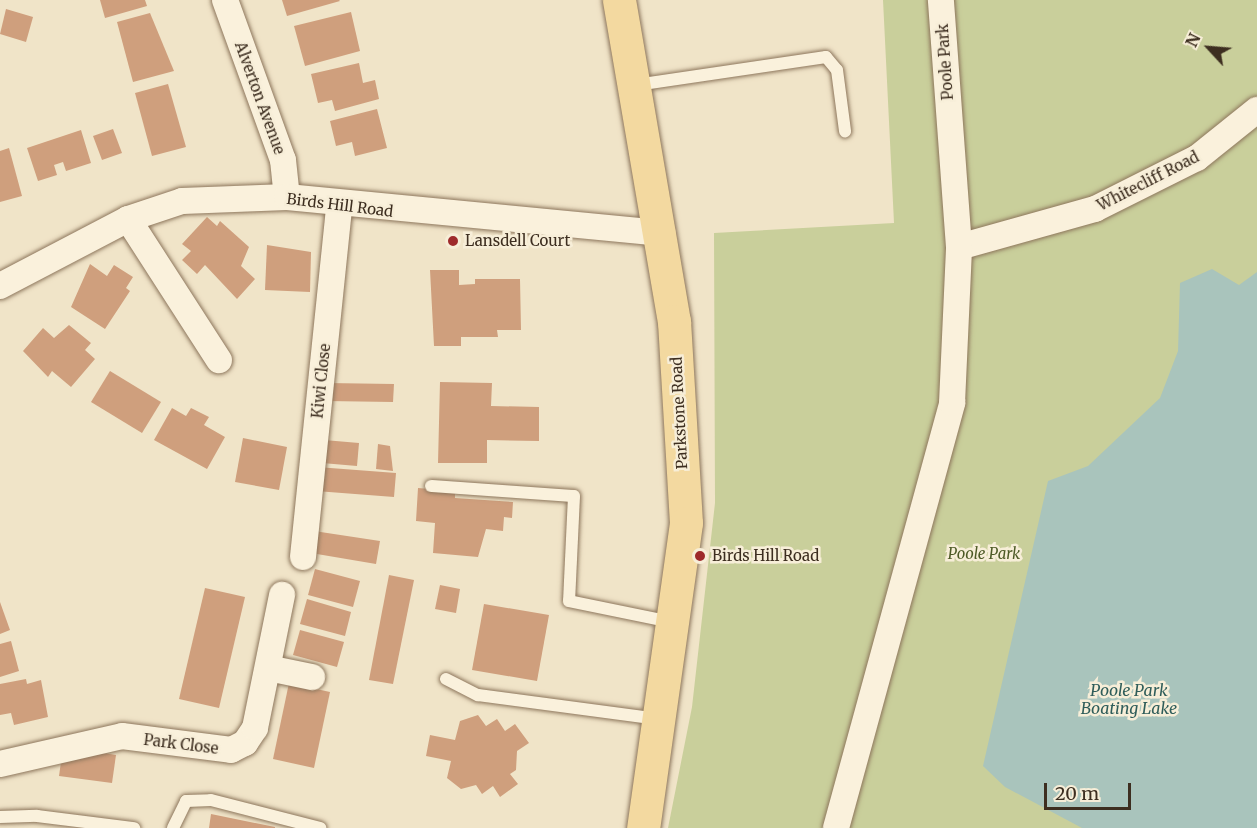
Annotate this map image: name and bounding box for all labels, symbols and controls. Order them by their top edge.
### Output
north arrow [1179,18,1239,78]
street label: Poole Park [933,23,957,101]
text: N [1181,30,1205,50]
street label: Alverton Avenue [231,39,289,157]
street label: Whitecliff Road [1094,148,1202,214]
street label: Birds Hill Road [286,190,394,220]
place label: Lansdell Court [465,232,570,250]
marker: Lansdell Court [446,234,460,248]
street label: Kiwi Close [308,343,334,419]
street label: Parkstone Road [667,356,691,470]
park label: Poole Park [948,545,1020,563]
place label: Birds Hill Road [712,547,819,565]
marker: Birds Hill Road [693,549,707,563]
water label: Poole Park Boating Lake [1081,680,1177,718]
street label: Park Close [143,730,219,758]
scale bar [1047,771,1134,809]
text: 20 m [1055,782,1099,805]

